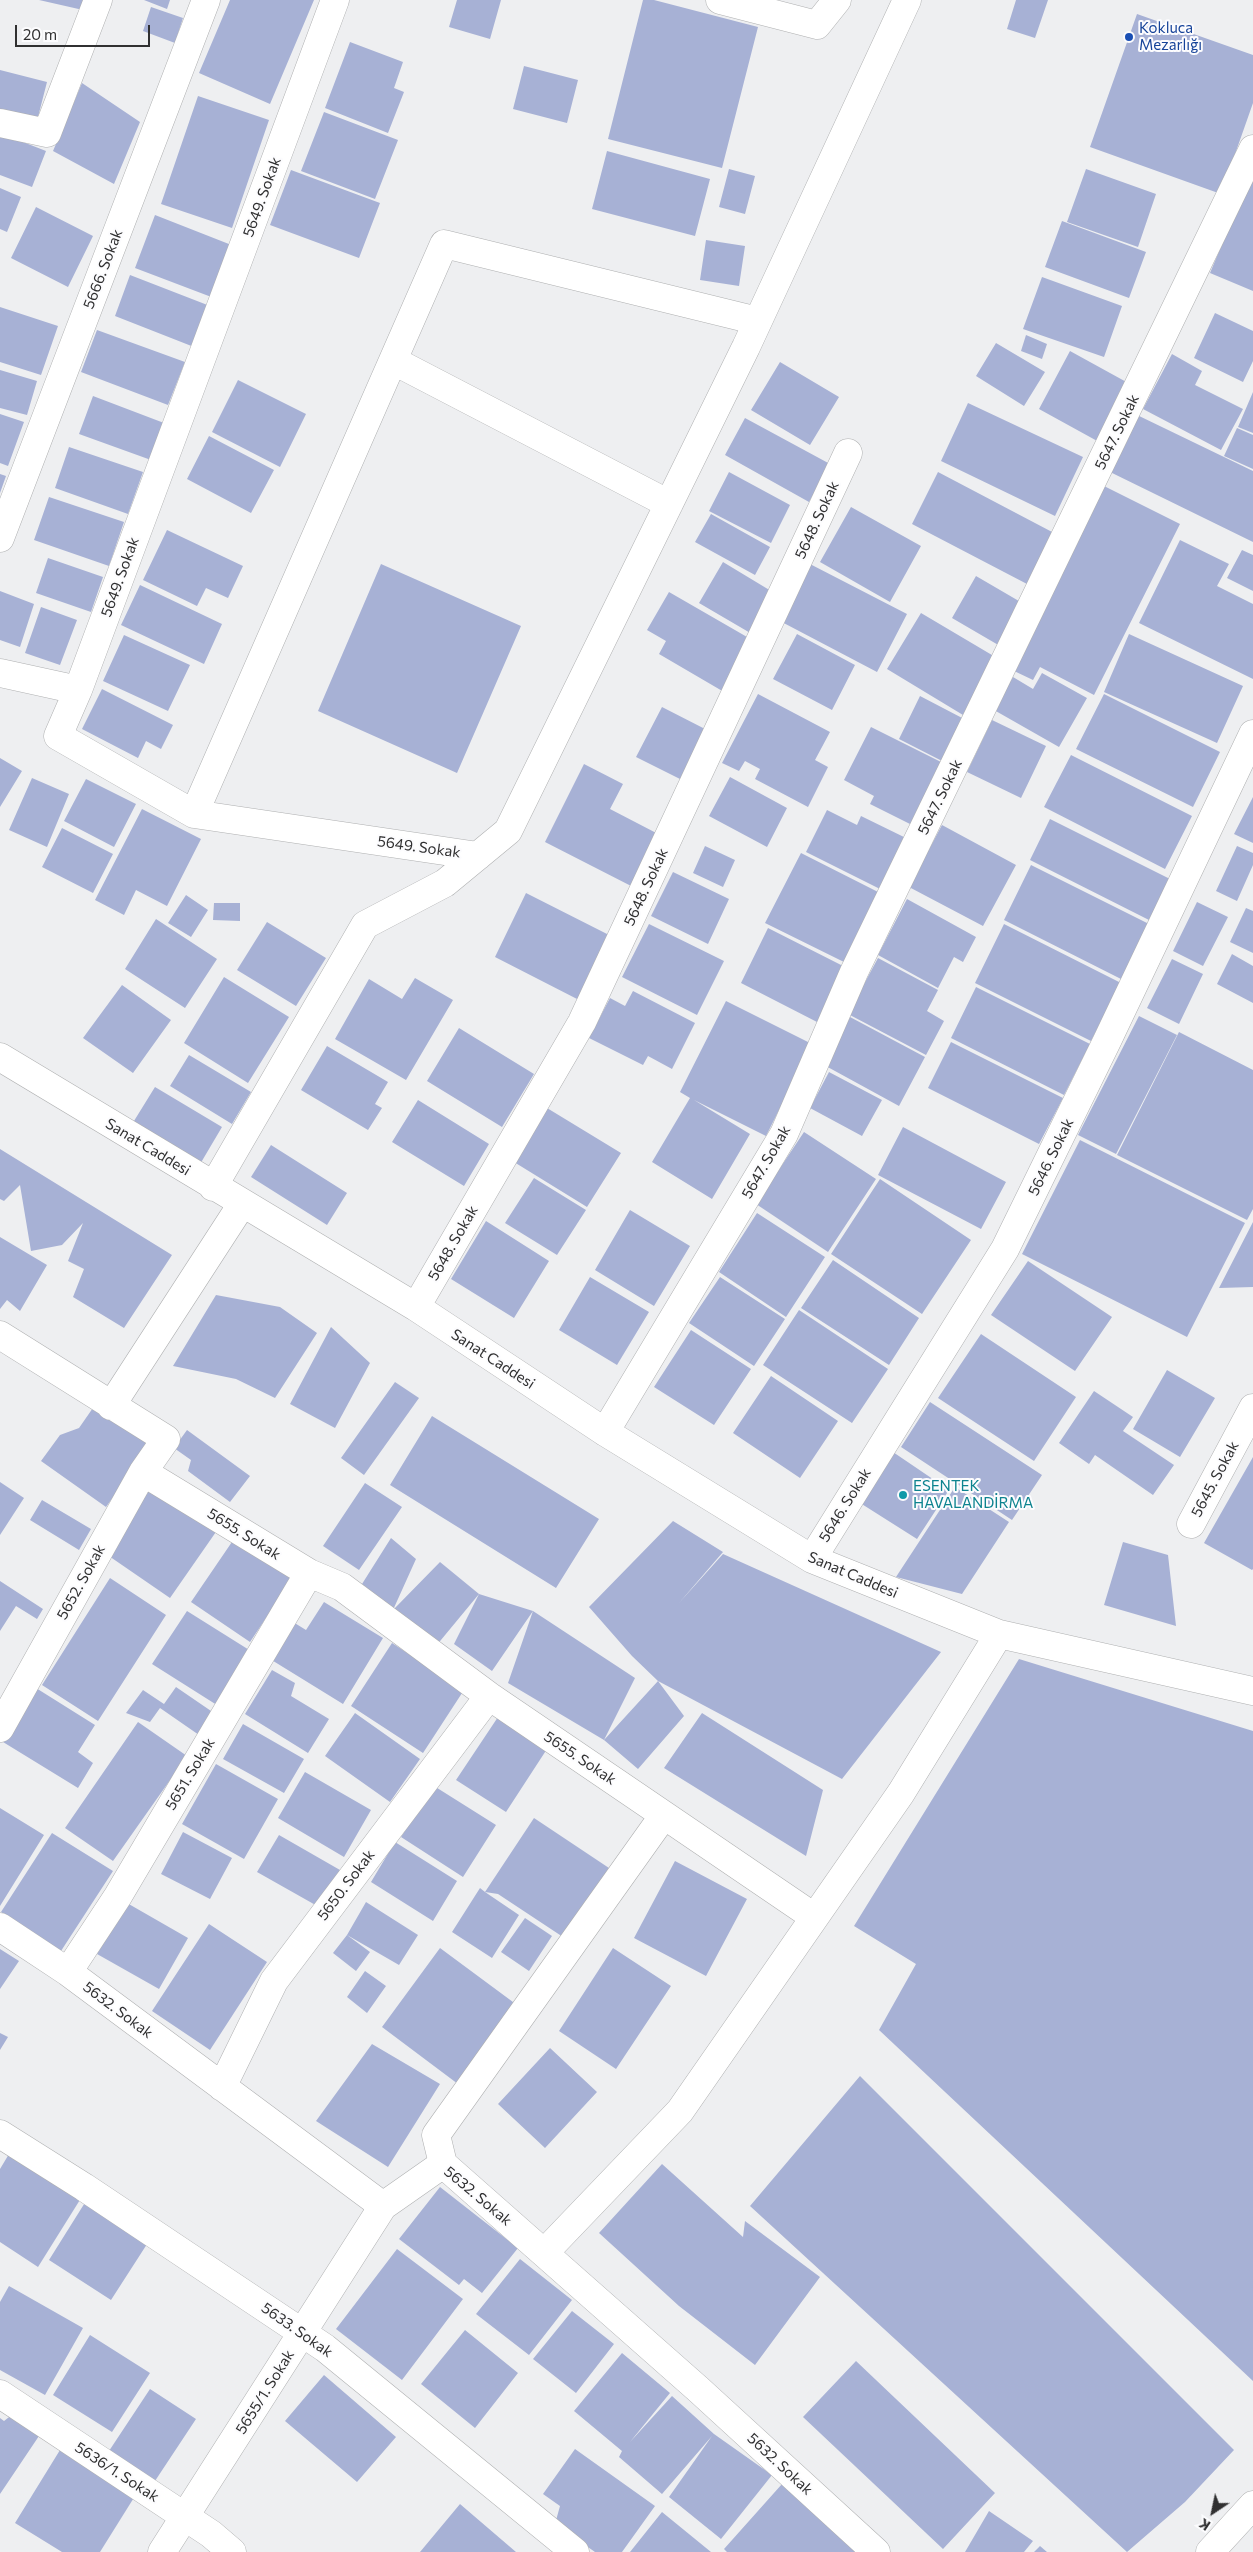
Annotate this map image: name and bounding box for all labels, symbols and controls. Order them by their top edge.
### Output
scale bar [18,15,152,47]
place label: Kokluca Mezarlığı [1139,19,1202,54]
text: 20 m [23,25,57,43]
marker: Kokluca Mezarlığı [1123,31,1135,43]
street label: 5649. Sokak [239,155,285,239]
street label: 5666. Sokak [80,227,126,311]
street label: 5647. Sokak [1091,391,1143,473]
street label: 5648. Sokak [791,478,843,562]
street label: 5649. Sokak [97,535,143,619]
street label: 5647. Sokak [914,756,966,838]
street label: 5649. Sokak [376,832,462,862]
street label: 5648. Sokak [620,845,672,929]
street label: Sanat Caddesi [102,1115,194,1179]
street label: 5646. Sokak [1025,1115,1077,1199]
street label: 5647. Sokak [738,1122,794,1202]
street label: 5648. Sokak [424,1202,482,1284]
street label: Sanat Caddesi [448,1325,538,1393]
street label: 5645. Sokak [1187,1438,1243,1520]
street label: 5646. Sokak [815,1465,875,1545]
place label: ESENTEK HAVALANDİRMA [913,1477,1033,1512]
marker: ESENTEK HAVALANDİRMA [897,1489,909,1501]
street label: 5655. Sokak [204,1504,284,1564]
street label: 5652. Sokak [53,1541,109,1623]
street label: Sanat Caddesi [805,1548,901,1602]
street label: 5655. Sokak [541,1727,619,1789]
street label: 5651. Sokak [161,1735,219,1813]
street label: 5650. Sokak [313,1846,379,1924]
street label: 5632. Sokak [80,1978,156,2042]
street label: 5632. Sokak [441,2162,515,2230]
street label: 5633. Sokak [258,2299,336,2361]
street label: 5655/1. Sokak [232,2347,298,2437]
street label: 5632. Sokak [744,2429,816,2499]
street label: 5636/1. Sokak [72,2438,162,2506]
north arrow [1188,2487,1238,2537]
text: K [1196,2515,1213,2535]

